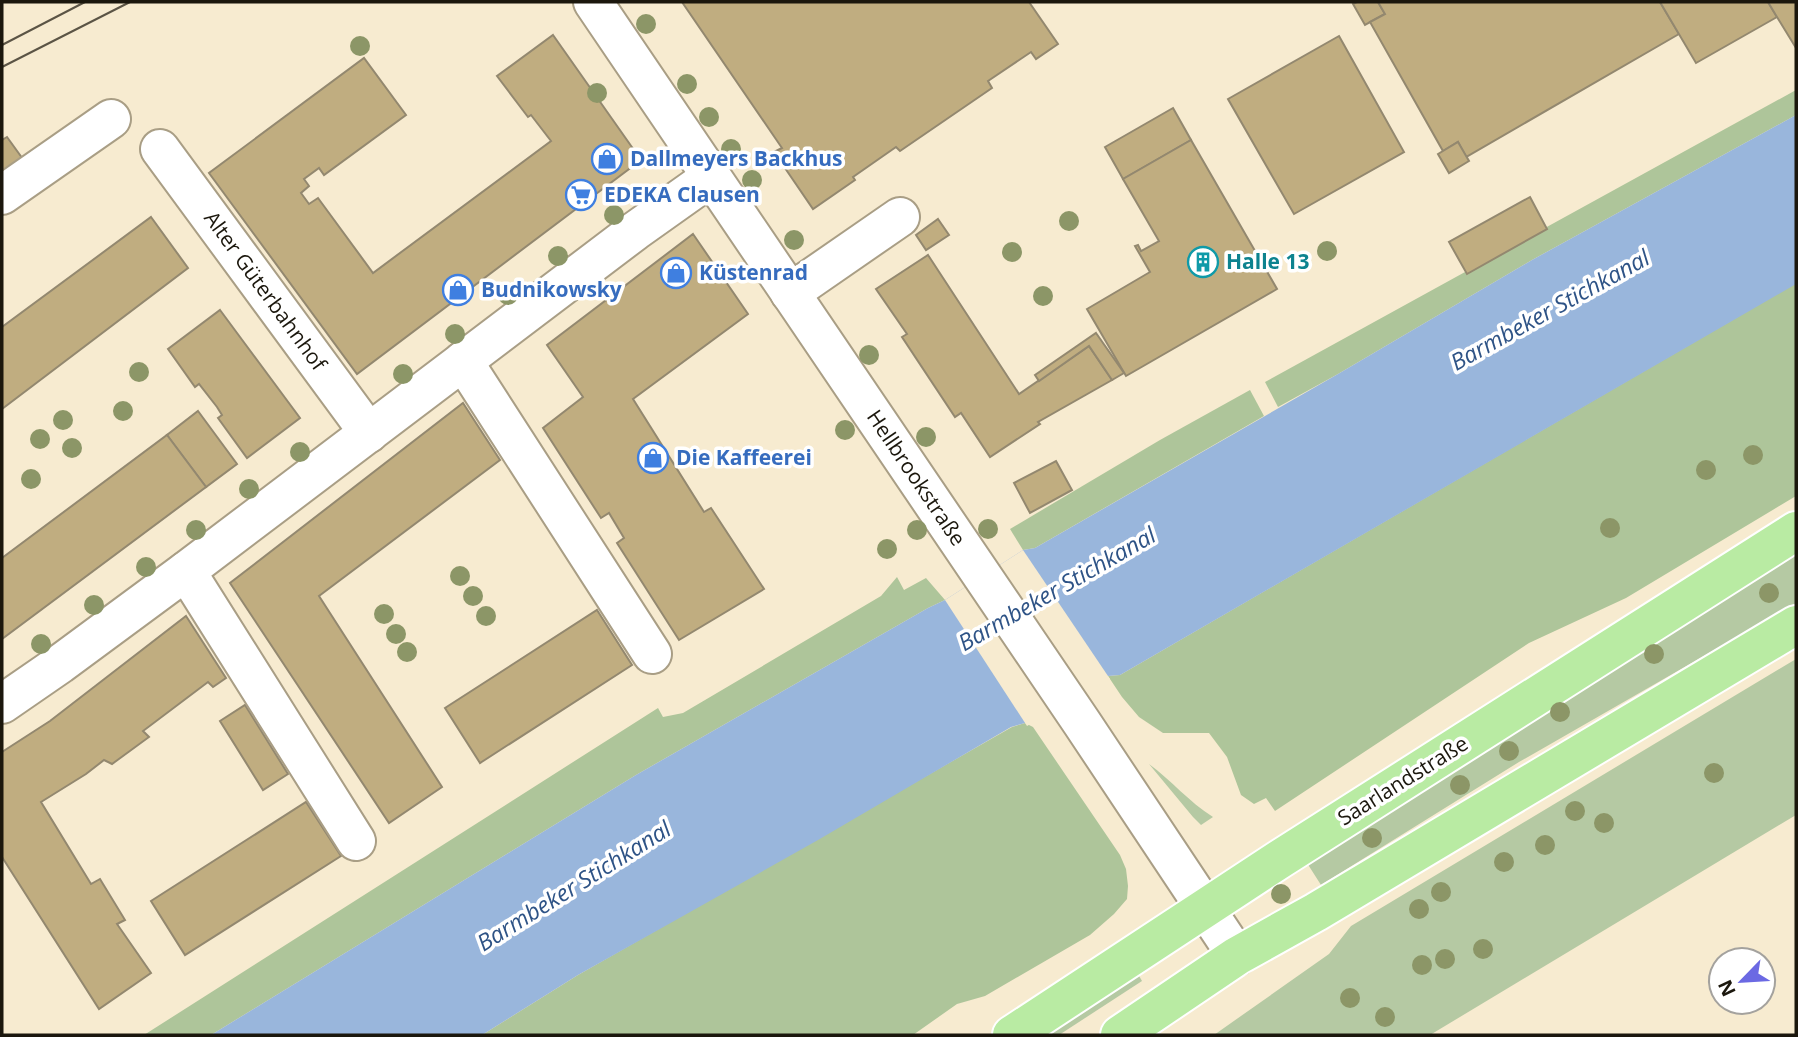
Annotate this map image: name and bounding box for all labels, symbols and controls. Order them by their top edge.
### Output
shop icon: Dallmeyers Backhus [590,142,624,176]
place label: Dallmeyers Backhus [630,144,843,172]
supermarket icon: EDEKA Clausen [564,178,598,212]
place label: EDEKA Clausen [604,180,760,208]
street label: Alter Güterbahnhof [198,205,334,377]
water label: Barmbeker Stichkanal [1444,240,1656,377]
building icon: Halle 13 [1186,245,1220,279]
place label: Halle 13 [1226,247,1309,275]
shop icon: Küstenrad [659,256,693,290]
place label: Küstenrad [699,258,808,286]
shop icon: Budnikowsky [441,273,475,307]
place label: Budnikowsky [481,275,622,303]
street label: Hellbrookstraße [861,404,973,551]
shop icon: Die Kaffeerei [636,441,670,475]
place label: Die Kaffeerei [676,443,812,471]
water label: Barmbeker Stichkanal [952,518,1162,658]
street label: Saarlandstraße [1332,729,1473,831]
water label: Barmbeker Stichkanal [470,812,678,958]
north arrow [1707,946,1777,1016]
text: N [1712,976,1742,1001]

